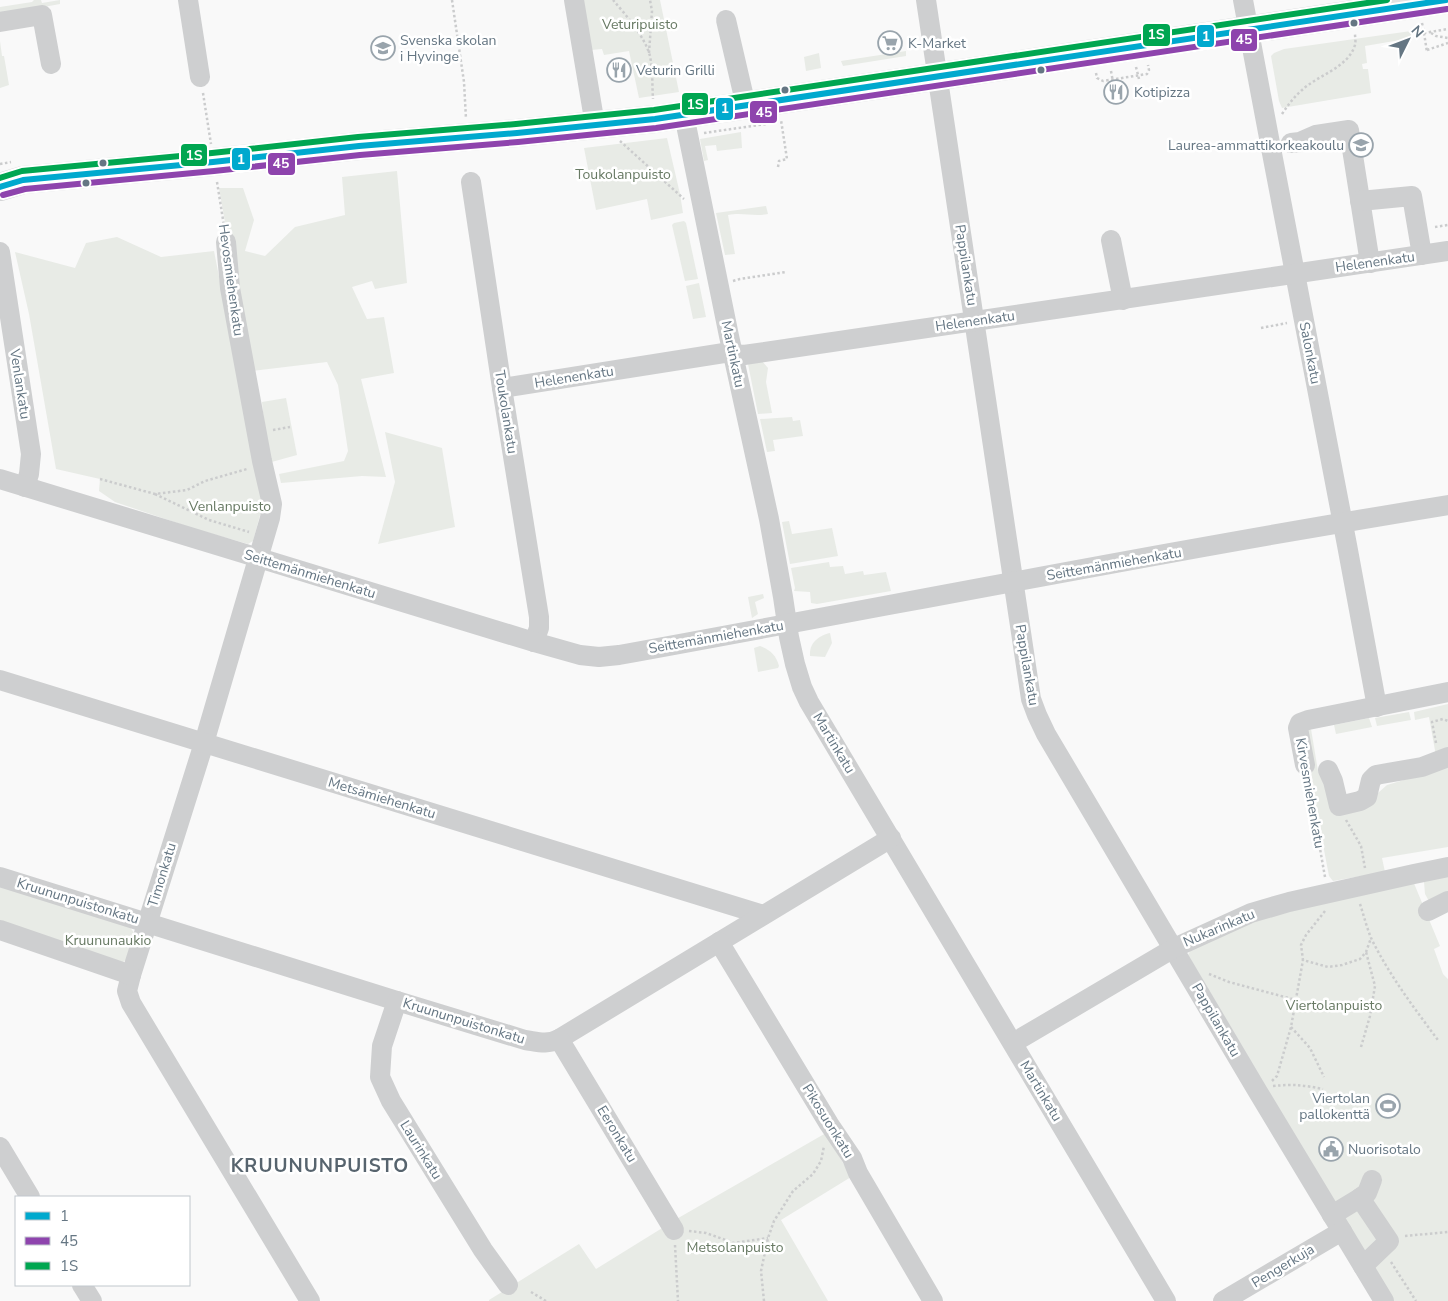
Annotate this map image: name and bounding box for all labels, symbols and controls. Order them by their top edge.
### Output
park label: Veturipuisto [601,15,678,34]
north arrow [1383,15,1433,65]
unlabelled marker [1349,18,1359,28]
text: N [1407,21,1428,42]
line badge: 1S [1142,23,1171,47]
line badge: 1 [1196,24,1215,48]
text: 1S [1147,25,1165,44]
text: 1 [1202,27,1210,46]
line badge: 45 [1230,28,1258,52]
supermarket icon: K-Market [877,30,903,56]
text: 45 [1236,30,1252,49]
place label: Svenska skolan i Hyvinge [400,31,497,66]
place label: K-Market [908,34,966,53]
school or university icon: Svenska skolan i Hyvinge [370,35,396,61]
restaurant icon: Veturin Grilli [606,57,632,83]
place label: Veturin Grilli [635,61,715,80]
unlabelled marker [1036,65,1046,75]
restaurant icon: Kotipizza [1103,79,1129,105]
place label: Kotipizza [1134,83,1190,102]
unlabelled marker [780,85,790,95]
line badge: 1S [681,92,709,116]
text: 1S [686,95,704,114]
line badge: 1 [715,97,734,121]
text: 1 [721,99,729,118]
line badge: 45 [749,100,778,124]
text: 45 [756,103,772,122]
school or university icon: Laurea-ammattikorkeakoulu [1348,132,1374,158]
place label: Laurea-ammattikorkeakoulu [1168,136,1344,155]
line badge: 1S [180,143,208,167]
text: 1S [185,146,203,165]
line badge: 1 [231,147,251,171]
text: 1 [237,150,245,169]
line badge: 45 [267,152,296,176]
text: 45 [273,154,289,173]
unlabelled marker [98,158,108,168]
park label: Toukolanpuisto [575,165,671,184]
unlabelled marker [81,178,91,188]
street label: Hevosmiehenkatu [214,223,248,337]
street label: Pappilankatu [950,223,982,307]
street label: Helenenkatu [1334,247,1416,277]
street label: Helenenkatu [934,306,1016,336]
street label: Martinkatu [717,319,749,389]
street label: Salonkatu [1295,320,1325,386]
street label: Venlankatu [5,347,35,420]
street label: Helenenkatu [533,361,615,393]
street label: Toukolankatu [490,369,522,455]
park label: Venlanpuisto [188,497,271,516]
street label: Seittemänmiehenkatu [1045,543,1183,585]
street label: Seittemänmiehenkatu [242,545,378,603]
street label: Seittemänmiehenkatu [647,616,785,658]
street label: Pappilankatu [1011,623,1043,707]
street label: Martinkatu [808,709,860,777]
street label: Kirvesmiehenkatu [1291,736,1329,850]
street label: Metsämiehenkatu [326,773,438,823]
street label: Timonkatu [143,840,181,910]
street label: Kruununpuistonkatu [15,873,141,929]
street label: Nukarinkatu [1180,904,1258,952]
park label: Kruununaukio [65,931,151,950]
street label: Pappilankatu [1187,980,1245,1060]
street label: Kruununpuistonkatu [401,993,527,1049]
park label: Viertolanpuisto [1285,996,1382,1015]
street label: Martinkatu [1015,1057,1067,1125]
street label: Pikosuonkatu [798,1080,858,1162]
place label: Viertolan pallokenttä [1299,1089,1370,1124]
sports icon: Viertolan pallokenttä [1375,1093,1401,1119]
street label: Eeronkatu [593,1102,641,1166]
street label: Laurinkatu [395,1117,447,1183]
public building icon: Nuorisotalo [1318,1136,1344,1162]
place label: Nuorisotalo [1348,1140,1421,1159]
district label: KRUUNUNPUISTO [231,1153,409,1179]
legend [15,1196,190,1286]
text: 1 [60,1206,69,1226]
text: 45 [60,1231,78,1251]
park label: Metsolanpuisto [687,1238,784,1257]
street label: Pengerkuja [1248,1240,1318,1292]
text: 1S [60,1256,78,1276]

